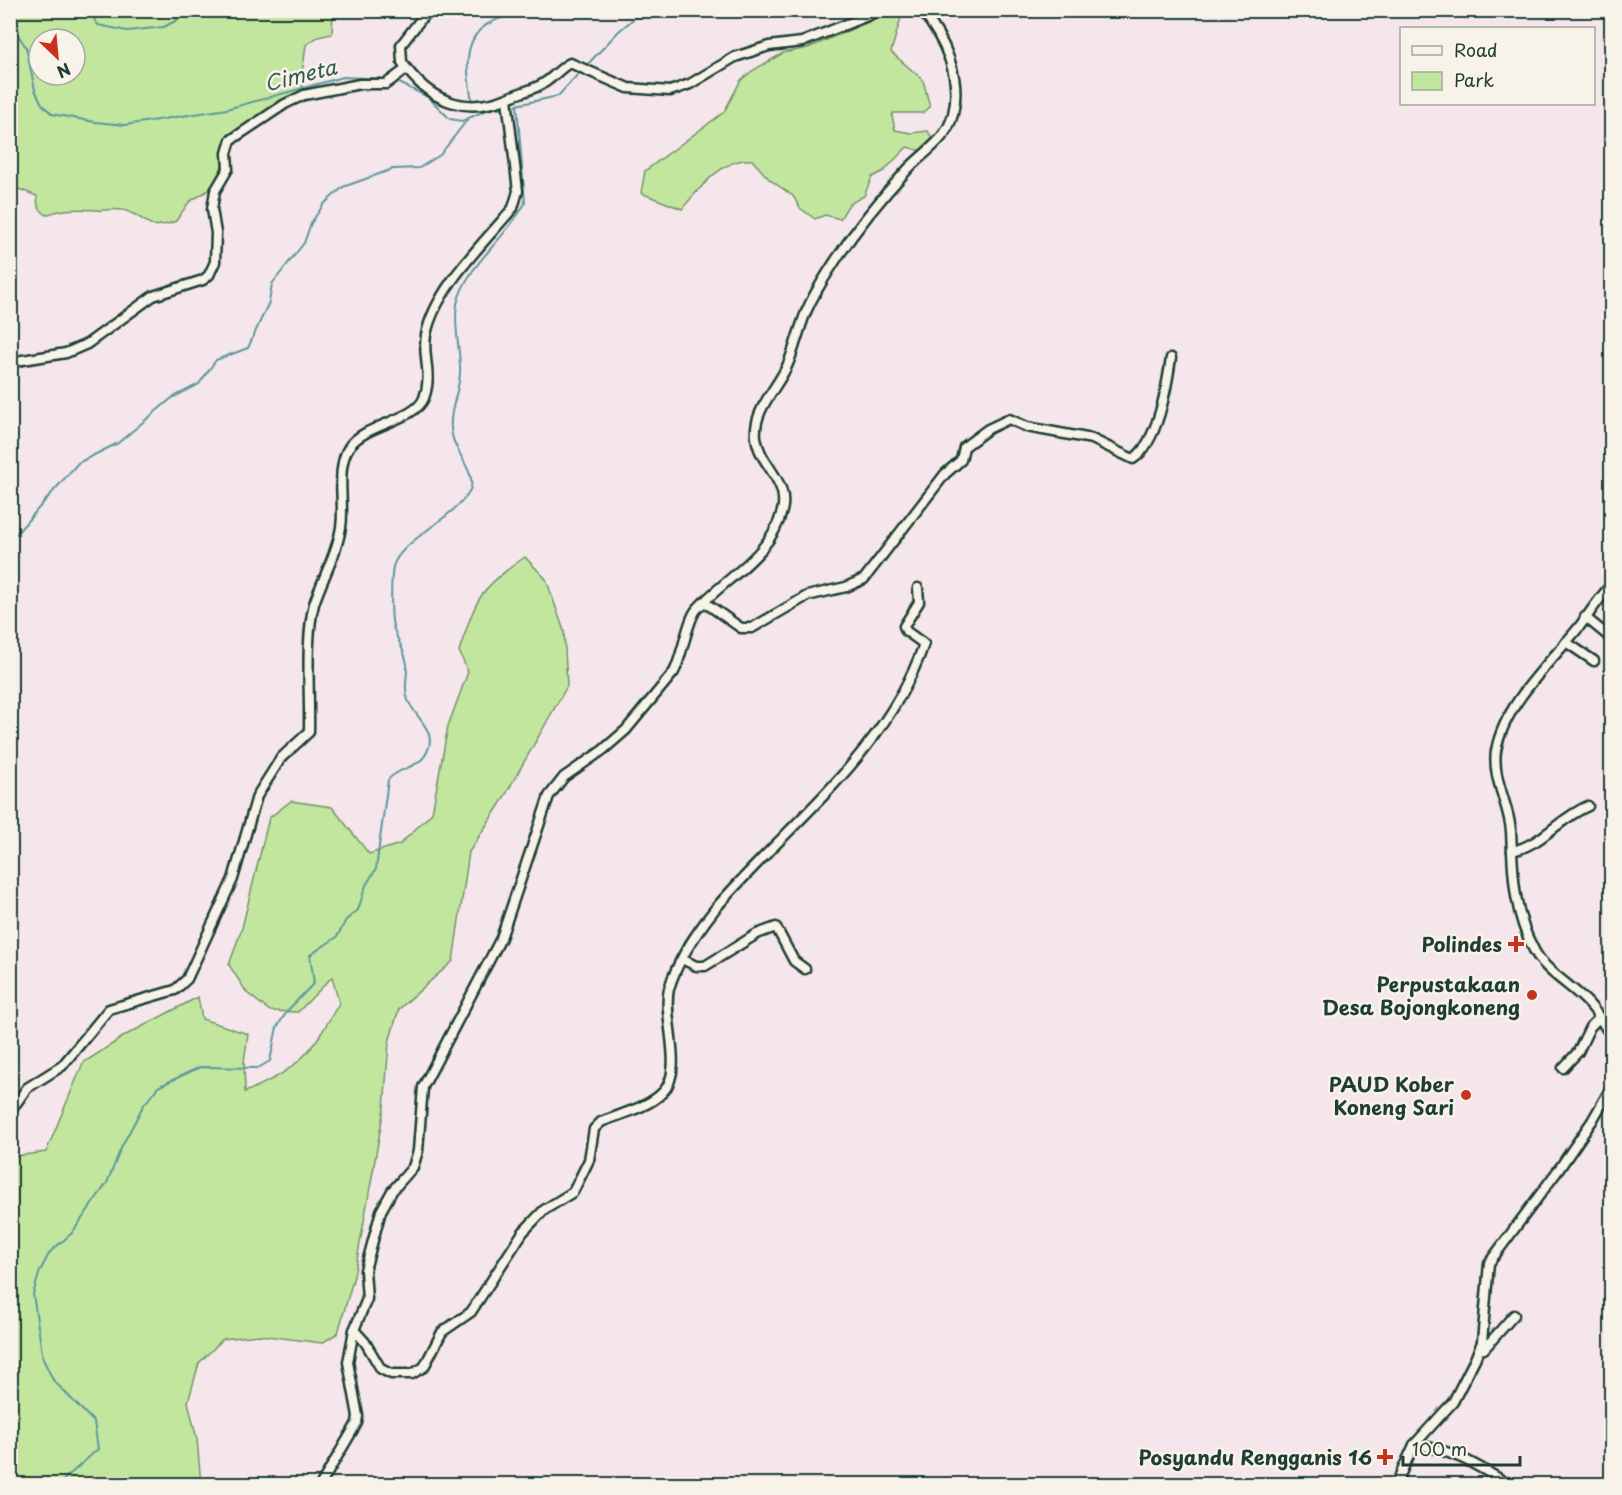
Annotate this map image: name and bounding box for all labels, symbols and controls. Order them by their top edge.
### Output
north arrow [27,27,87,87]
legend [1400,27,1595,105]
text: Road [1454,36,1498,63]
water label: Cimeta [260,49,341,98]
text: N [53,58,75,85]
text: Park [1454,66,1494,93]
place label: Polindes [1422,929,1502,959]
marker: Polindes [1507,935,1525,953]
place label: Perpustakaan Desa Bojongkoneng [1322,969,1520,1022]
marker: Perpustakaan Desa Bojongkoneng [1525,988,1539,1002]
place label: PAUD Kober Koneng Sari [1329,1069,1455,1122]
marker: PAUD Kober Koneng Sari [1459,1088,1473,1102]
scale bar [1403,1429,1520,1467]
text: 100 m [1412,1435,1467,1462]
place label: Posyandu Rengganis 16 [1138,1442,1372,1472]
marker: Posyandu Rengganis 16 [1376,1448,1394,1466]

